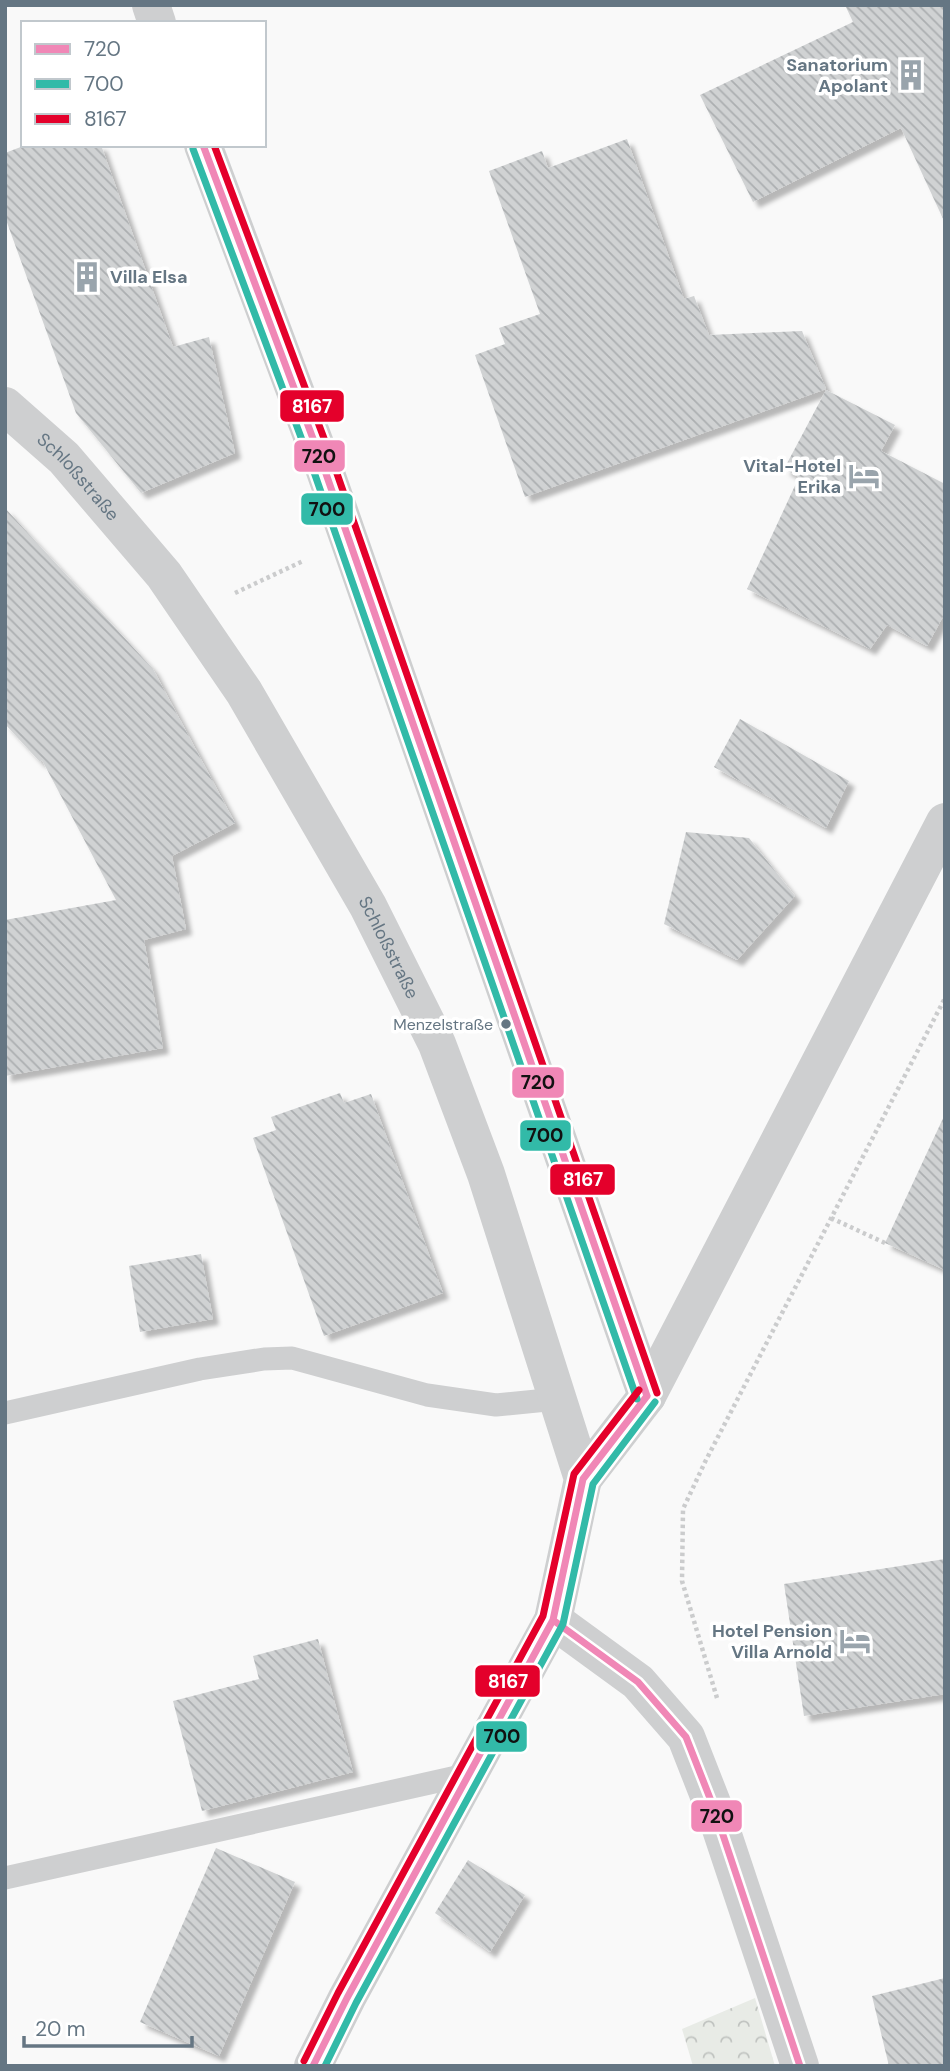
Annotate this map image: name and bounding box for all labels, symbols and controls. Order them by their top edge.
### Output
legend [21,21,266,147]
text: 720 [84,35,121,63]
place label: Sanatorium Apolant [786,53,888,98]
building icon: Sanatorium Apolant [894,58,928,92]
text: 700 [84,70,124,98]
text: 8167 [84,105,127,133]
building icon: Villa Elsa [70,260,104,294]
place label: Villa Elsa [110,265,187,289]
line badge: 8167 [279,389,345,423]
text: 8167 [292,394,332,419]
street label: Schloßstraße [32,427,125,526]
line badge: 720 [293,439,346,473]
text: 720 [302,444,336,469]
place label: Vital-Hotel Erika [743,454,841,499]
hotel icon: Vital-Hotel Erika [847,459,881,493]
line badge: 700 [300,492,354,526]
text: 700 [309,497,345,522]
street label: Schloßstraße [353,892,424,1003]
place label: Menzelstraße [393,1014,493,1035]
marker: Menzelstraße [499,1017,513,1031]
line badge: 720 [511,1066,565,1099]
text: 720 [521,1070,555,1095]
line badge: 700 [519,1119,572,1152]
text: 700 [527,1123,563,1148]
line badge: 8167 [549,1163,616,1196]
text: 8167 [563,1167,603,1192]
place label: Hotel Pension Villa Arnold [712,1619,832,1664]
hotel icon: Hotel Pension Villa Arnold [838,1624,872,1658]
line badge: 8167 [474,1664,541,1698]
text: 8167 [488,1669,528,1694]
line badge: 700 [475,1720,528,1753]
text: 700 [484,1724,520,1749]
line badge: 720 [690,1799,743,1833]
text: 720 [700,1804,734,1829]
scale bar [24,2004,192,2048]
text: 20 m [35,2015,86,2043]

